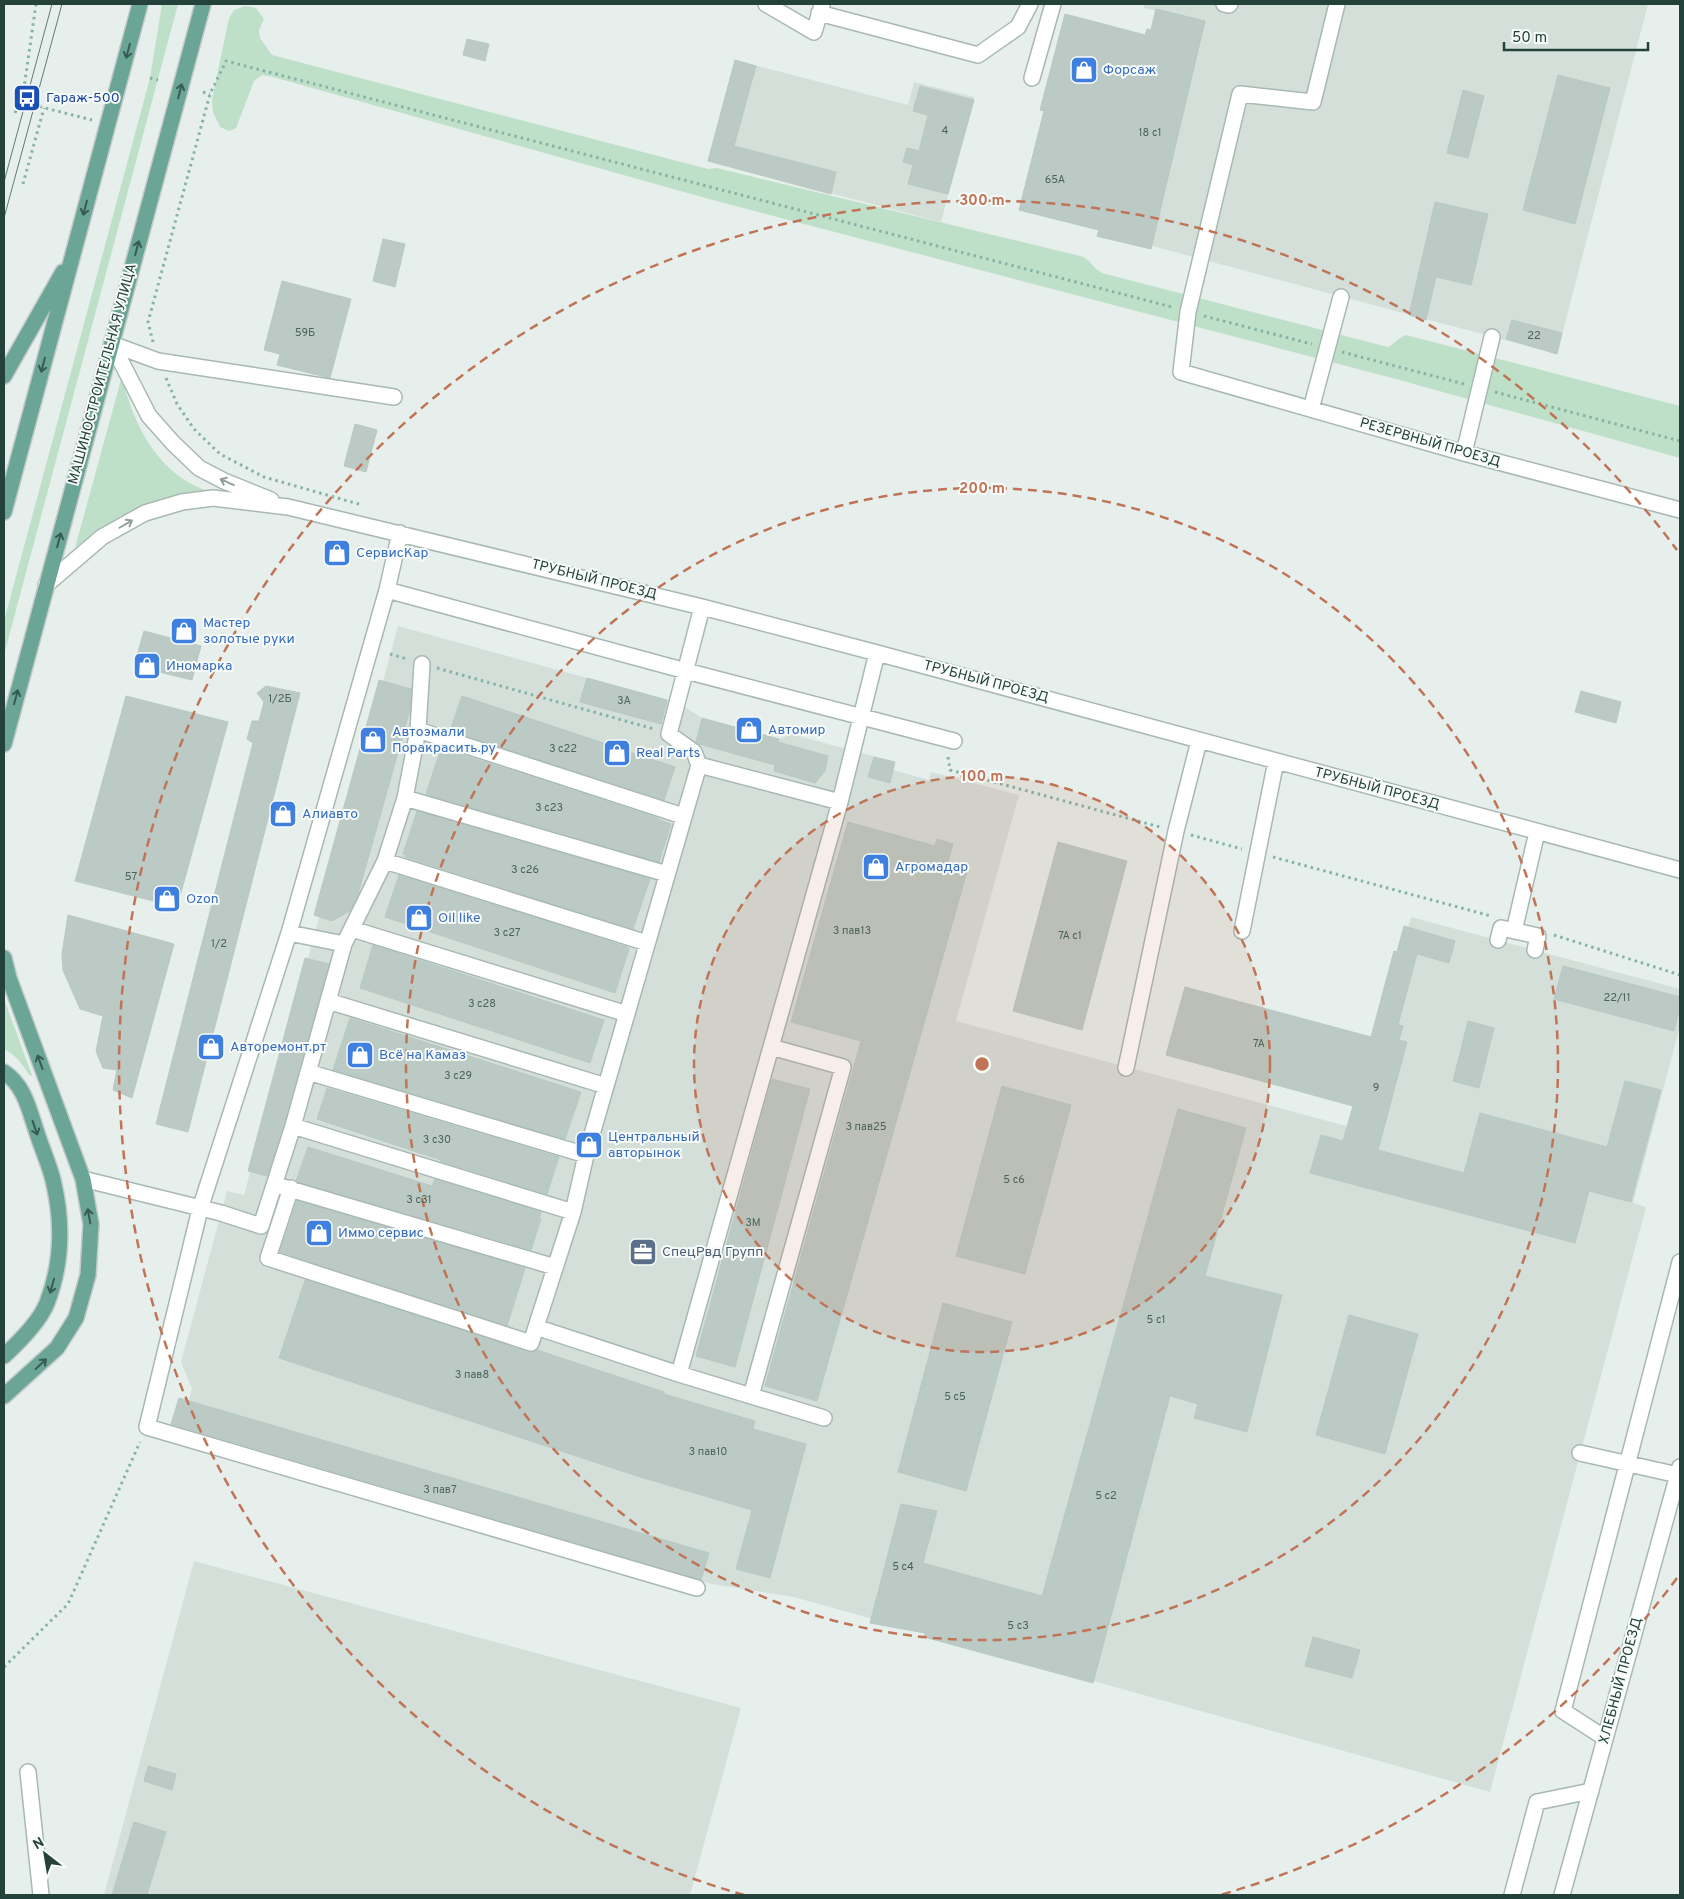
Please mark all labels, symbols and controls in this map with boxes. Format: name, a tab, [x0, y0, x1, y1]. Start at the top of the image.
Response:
scale bar	[1504, 20, 1648, 52]
text: 50 m	[1512, 29, 1547, 48]
one-way arrow	[122, 42, 132, 58]
shop icon: Форсаж	[1069, 55, 1099, 85]
place label: Форсаж	[1103, 62, 1157, 79]
bus stop icon: Гараж-500	[12, 83, 42, 113]
one-way arrow	[175, 83, 185, 99]
place label: Гараж-500	[46, 90, 120, 107]
house number: 4	[942, 124, 949, 138]
house number: 18 с1	[1138, 126, 1162, 140]
house number: 65А	[1045, 173, 1065, 187]
text: 300 m	[959, 192, 1005, 211]
one-way arrow	[80, 199, 90, 215]
one-way arrow	[133, 240, 143, 256]
street label: МАШИНОСТРОИТЕЛЬНАЯ УЛИЦА	[65, 262, 141, 486]
house number: 59Б	[295, 326, 315, 340]
house number: 22	[1527, 329, 1541, 343]
one-way arrow	[38, 356, 48, 372]
street label: РЕЗЕРВНЫЙ ПРОЕЗД	[1358, 414, 1503, 471]
one-way arrow	[220, 476, 235, 486]
text: 200 m	[959, 480, 1005, 499]
one-way arrow	[119, 518, 133, 528]
one-way arrow	[54, 532, 64, 548]
shop icon: СервисКар	[322, 538, 352, 568]
place label: СервисКар	[356, 545, 428, 562]
street label: ТРУБНЫЙ ПРОЕЗД	[529, 555, 659, 604]
place label: Мастер золотые руки	[203, 615, 295, 648]
shop icon: Мастер золотые руки	[169, 616, 199, 646]
shop icon: Иномарка	[132, 651, 162, 681]
street label: ТРУБНЫЙ ПРОЕЗД	[922, 656, 1051, 707]
place label: Иномарка	[166, 658, 232, 675]
one-way arrow	[12, 689, 22, 705]
house number: 1/2Б	[268, 692, 292, 706]
house number: 3А	[617, 694, 631, 708]
shop icon: Автомир	[734, 715, 764, 745]
place label: Автомир	[768, 722, 825, 739]
place label: Автоэмали Поракрасить.ру	[392, 724, 496, 757]
shop icon: Автоэмали Поракрасить.ру	[358, 725, 388, 755]
shop icon: Real Parts	[602, 738, 632, 768]
house number: 3 с22	[549, 742, 577, 756]
place label: Real Parts	[636, 745, 700, 762]
street label: ТРУБНЫЙ ПРОЕЗД	[1313, 763, 1442, 814]
text: 100 m	[961, 768, 1003, 787]
shop icon: Алиавто	[268, 799, 298, 829]
house number: 3 с23	[535, 801, 563, 815]
place label: Алиавто	[302, 806, 358, 823]
shop icon: Агромадар	[861, 852, 891, 882]
place label: Агромадар	[895, 859, 968, 876]
house number: 3 с26	[511, 863, 539, 877]
house number: 57	[125, 870, 137, 884]
shop icon: Ozon	[152, 884, 182, 914]
place label: Ozon	[186, 891, 219, 908]
shop icon: Oil like	[404, 903, 434, 933]
place label: Oil like	[438, 910, 481, 927]
house number: 3 пав13	[833, 924, 871, 938]
house number: 3 с27	[493, 926, 521, 940]
house number: 7А с1	[1058, 929, 1082, 943]
house number: 1/2	[211, 937, 227, 951]
house number: 22/11	[1603, 991, 1631, 1005]
house number: 3 с28	[468, 997, 496, 1011]
shop icon: Авторемонт.рт	[196, 1032, 226, 1062]
house number: 7А	[1253, 1037, 1265, 1051]
place label: Авторемонт.рт	[230, 1039, 326, 1056]
shop icon: Всё на Камаз	[345, 1040, 375, 1070]
place label: Всё на Камаз	[379, 1047, 466, 1064]
one-way arrow	[35, 1054, 44, 1070]
centre of rings	[973, 1055, 991, 1073]
house number: 3 с29	[444, 1069, 472, 1083]
house number: 9	[1373, 1081, 1379, 1095]
one-way arrow	[31, 1119, 40, 1135]
house number: 3 пав25	[845, 1120, 887, 1134]
place label: Центральный авторынок	[608, 1129, 700, 1162]
shop icon: Центральный авторынок	[574, 1130, 604, 1160]
house number: 3 с30	[423, 1133, 451, 1147]
house number: 5 с6	[1003, 1173, 1025, 1187]
house number: 3 с31	[406, 1193, 432, 1207]
one-way arrow	[84, 1208, 94, 1224]
house number: 3М	[745, 1216, 761, 1230]
shop icon: Иммо сервис	[304, 1218, 334, 1248]
place label: Иммо сервис	[338, 1225, 424, 1242]
office icon: СпецРвд Групп	[628, 1237, 658, 1267]
place label: СпецРвд Групп	[662, 1244, 763, 1261]
one-way arrow	[46, 1277, 56, 1293]
house number: 5 с1	[1146, 1313, 1166, 1327]
one-way arrow	[34, 1358, 47, 1370]
house number: 3 пав8	[455, 1368, 489, 1382]
house number: 5 с5	[944, 1390, 966, 1404]
house number: 3 пав10	[689, 1445, 727, 1459]
house number: 3 пав7	[423, 1483, 457, 1497]
house number: 5 с2	[1095, 1489, 1117, 1503]
house number: 5 с4	[892, 1560, 914, 1574]
street label: ХЛЕБНЫЙ ПРОЕЗД	[1595, 1616, 1646, 1746]
house number: 5 с3	[1007, 1619, 1029, 1633]
north arrow	[20, 1829, 70, 1879]
text: N	[30, 1834, 48, 1854]

